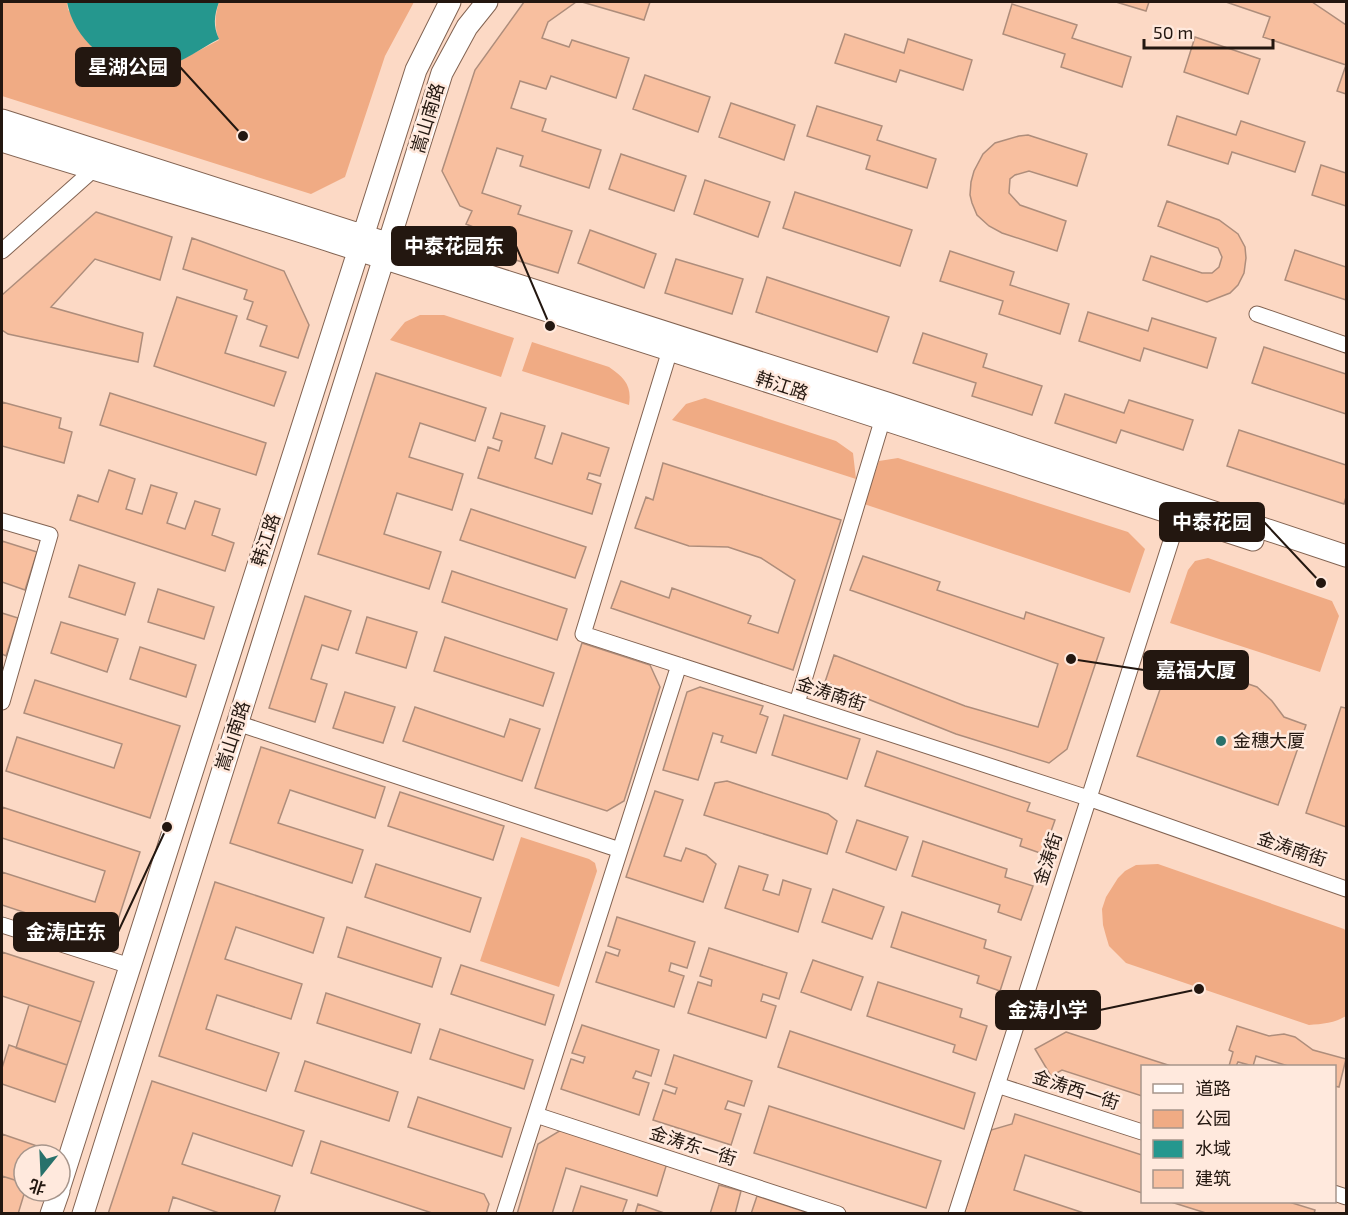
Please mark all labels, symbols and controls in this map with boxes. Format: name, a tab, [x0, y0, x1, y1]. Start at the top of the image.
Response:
scale bar	[1144, 12, 1273, 50]
text: 50 m	[1153, 21, 1193, 43]
callout: 星湖公园	[76, 48, 180, 86]
text: 星湖公园	[88, 54, 168, 78]
street label: 嵩山南路	[406, 80, 448, 155]
callout: 中泰花园东	[392, 227, 516, 265]
text: 中泰花园东	[404, 233, 504, 257]
street label: 韩江路	[753, 366, 811, 404]
callout: 中泰花园	[1160, 503, 1264, 541]
text: 中泰花园	[1172, 509, 1252, 533]
street label: 韩江路	[246, 511, 284, 569]
callout: 嘉福大厦	[1144, 651, 1248, 689]
text: 嘉福大厦	[1156, 657, 1236, 681]
street label: 金涛南街	[794, 671, 869, 715]
street label: 嵩山南路	[210, 698, 254, 773]
place label: 金穗大厦	[1233, 729, 1305, 751]
marker: 金穗大厦	[1214, 734, 1228, 748]
street label: 金涛南街	[1255, 826, 1330, 870]
street label: 金涛街	[1028, 830, 1066, 888]
callout: 金涛庄东	[14, 913, 118, 951]
text: 金涛庄东	[26, 919, 106, 943]
callout: 金涛小学	[996, 991, 1100, 1029]
text: 金涛小学	[1008, 997, 1088, 1021]
street label: 金涛西一街	[1030, 1065, 1123, 1113]
legend	[1141, 1065, 1336, 1203]
text: 道路	[1195, 1077, 1231, 1099]
text: 公园	[1195, 1107, 1231, 1129]
street label: 金涛东一街	[647, 1121, 740, 1169]
text: 水域	[1195, 1137, 1231, 1159]
north arrow	[12, 1143, 72, 1203]
text: 建筑	[1195, 1167, 1231, 1189]
text: 北	[27, 1176, 48, 1199]

